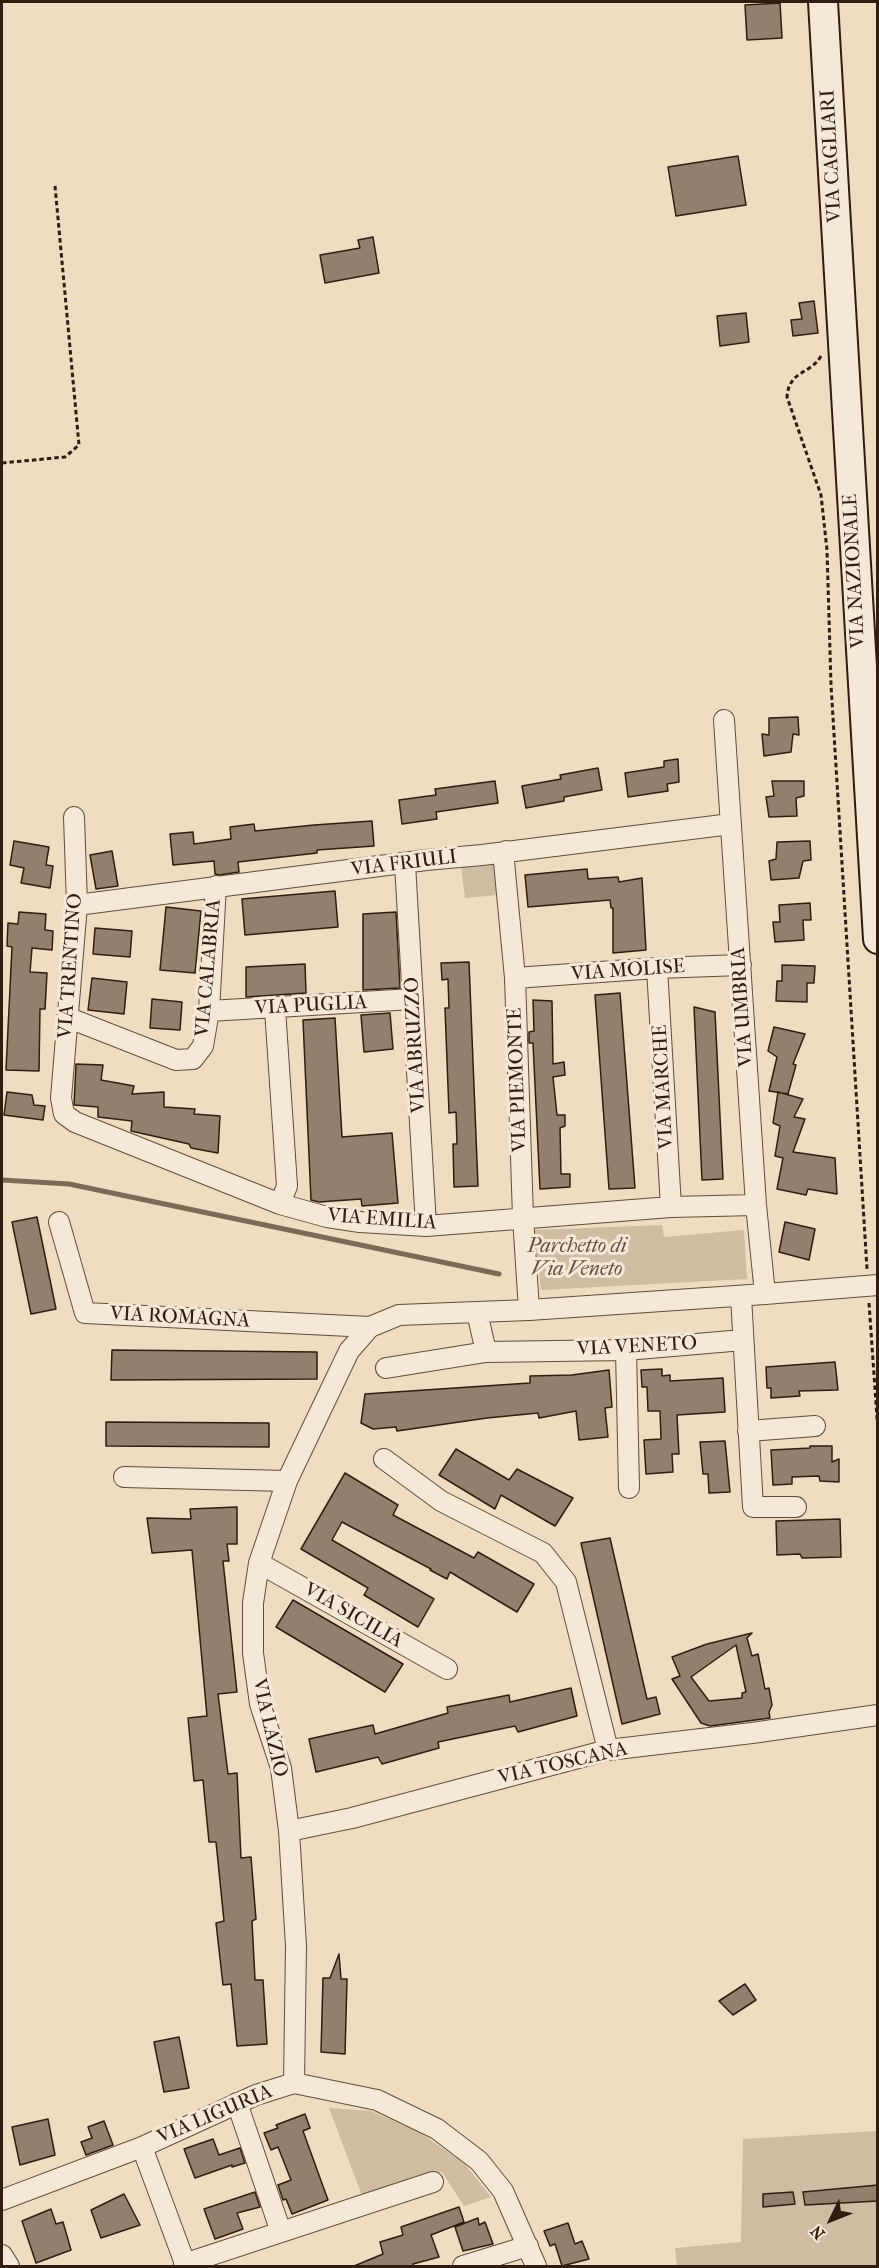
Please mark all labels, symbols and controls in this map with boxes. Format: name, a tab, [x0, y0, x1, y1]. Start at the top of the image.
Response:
street label: VIA CAGLIARI	[817, 89, 847, 223]
street label: VIA NAZIONALE	[839, 493, 871, 649]
street label: VIA FRIULI	[350, 846, 458, 882]
street label: VIA TRENTINO	[54, 893, 88, 1039]
street label: VIA CALABRIA	[191, 898, 227, 1038]
street label: VIA UMBRIA	[727, 946, 759, 1068]
street label: VIA MOLISE	[570, 955, 686, 987]
street label: VIA ABRUZZO	[400, 976, 432, 1114]
street label: VIA PUGLIA	[254, 991, 368, 1021]
street label: VIA PIEMONTE	[503, 1007, 533, 1153]
street label: VIA MARCHE	[649, 1024, 679, 1150]
street label: VIA EMILIA	[327, 1204, 437, 1236]
park label: Parchetto di Via Veneto	[528, 1235, 626, 1282]
street label: VIA ROMAGNA	[109, 1302, 251, 1334]
street label: VIA VENETO	[576, 1332, 698, 1362]
street label: VIA SICILIA	[299, 1578, 407, 1654]
street label: VIA LAZIO	[246, 1676, 292, 1780]
street label: VIA TOSCANA	[496, 1737, 630, 1791]
street label: VIA LIGURIA	[154, 2080, 276, 2150]
north arrow	[801, 2190, 861, 2250]
text: N	[806, 2222, 829, 2244]

